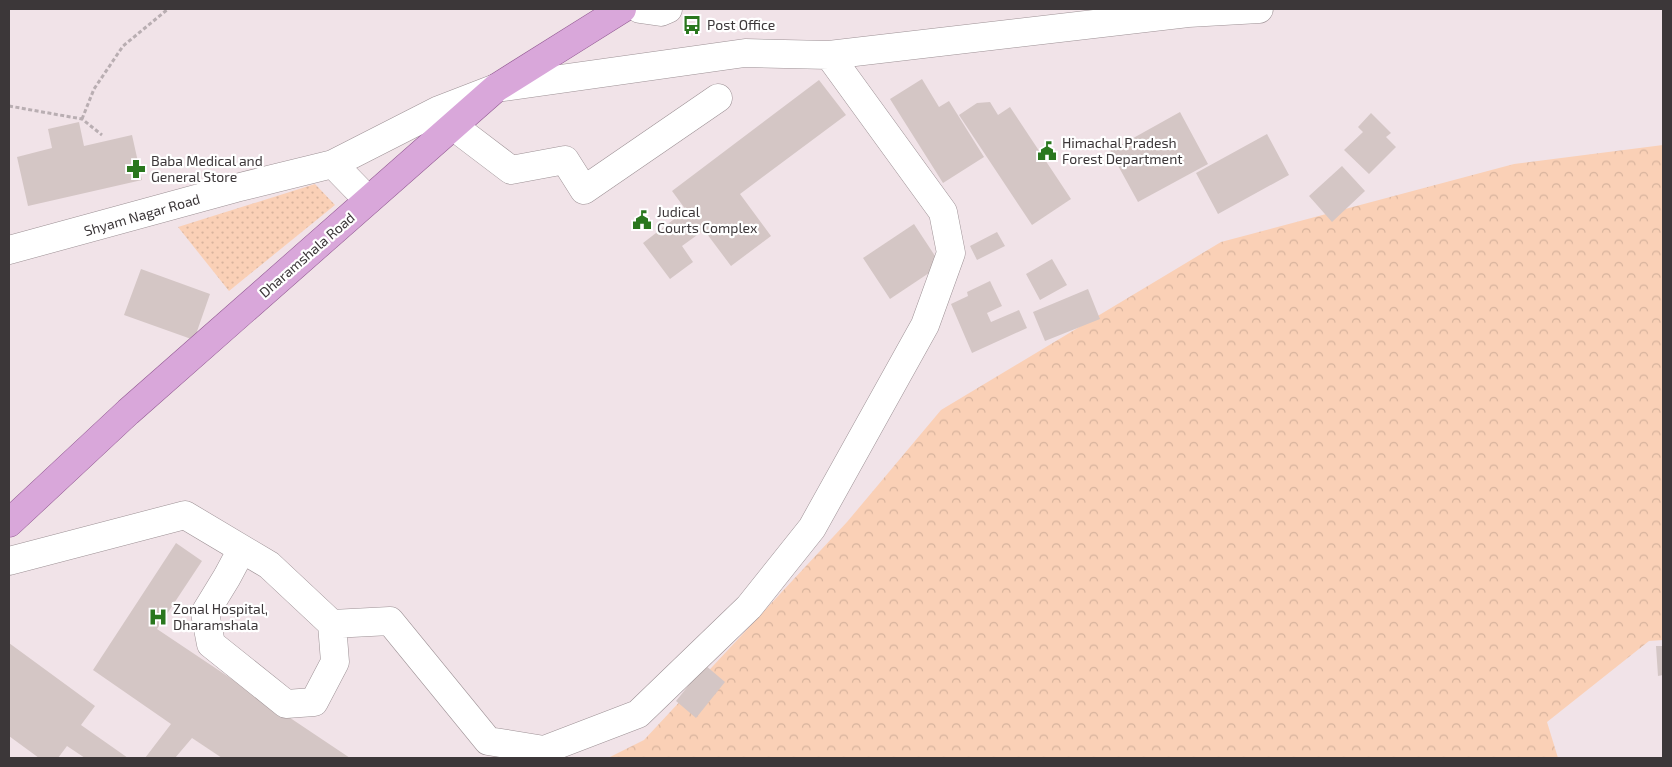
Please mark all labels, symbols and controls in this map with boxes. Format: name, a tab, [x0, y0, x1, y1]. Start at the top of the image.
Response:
bus stop icon: Post Office	[681, 14, 703, 36]
place label: Post Office	[707, 16, 775, 33]
place label: Himachal Pradesh Forest Department	[1062, 134, 1183, 167]
public building icon: Himachal Pradesh Forest Department	[1036, 140, 1058, 162]
place label: Baba Medical and General Store	[151, 152, 263, 185]
pharmacy icon: Baba Medical and General Store	[125, 158, 147, 180]
street label: Shyam Nagar Road	[82, 190, 202, 239]
place label: Judical Courts Complex	[657, 203, 758, 236]
street label: Dharamshala Road	[256, 209, 358, 301]
public building icon: Judical Courts Complex	[631, 209, 653, 231]
place label: Zonal Hospital, Dharamshala	[173, 600, 268, 633]
hospital icon: Zonal Hospital, Dharamshala	[147, 606, 169, 628]

